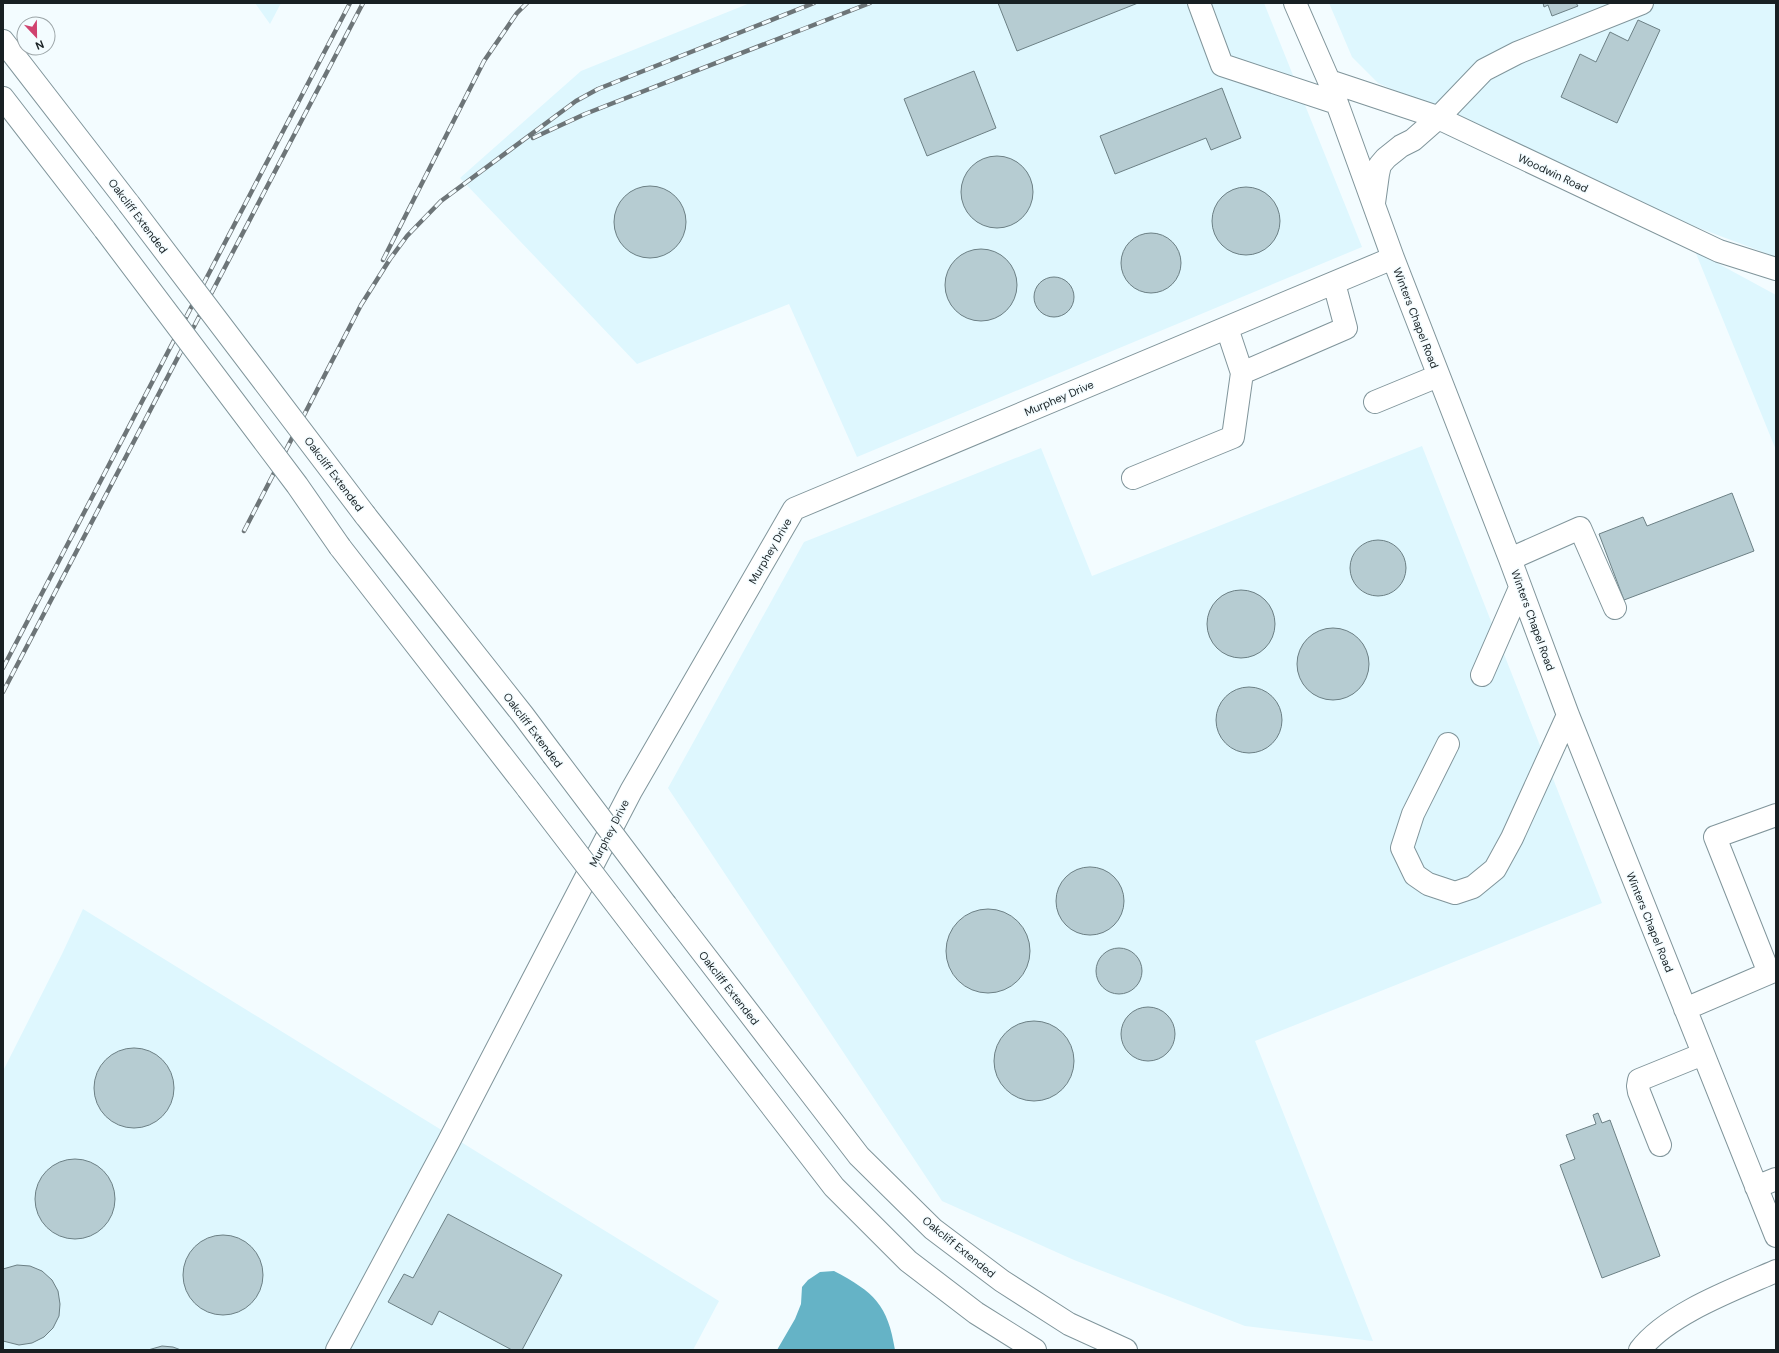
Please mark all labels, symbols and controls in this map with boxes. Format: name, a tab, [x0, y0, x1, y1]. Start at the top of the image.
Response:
north arrow	[16, 16, 56, 56]
text: N	[33, 37, 46, 53]
street label: Woodwin Road	[1516, 151, 1590, 195]
street label: Oakcliff Extended	[105, 176, 171, 256]
street label: Winters Chapel Road	[1390, 266, 1442, 370]
street label: Murphey Drive	[1022, 377, 1096, 419]
street label: Oakcliff Extended	[301, 434, 367, 514]
street label: Murphey Drive	[745, 515, 795, 587]
street label: Winters Chapel Road	[1508, 567, 1558, 673]
street label: Oakcliff Extended	[500, 690, 566, 770]
street label: Murphey Drive	[586, 797, 632, 869]
street label: Winters Chapel Road	[1623, 870, 1677, 974]
street label: Oakcliff Extended	[696, 948, 762, 1028]
street label: Oakcliff Extended	[920, 1213, 998, 1281]

